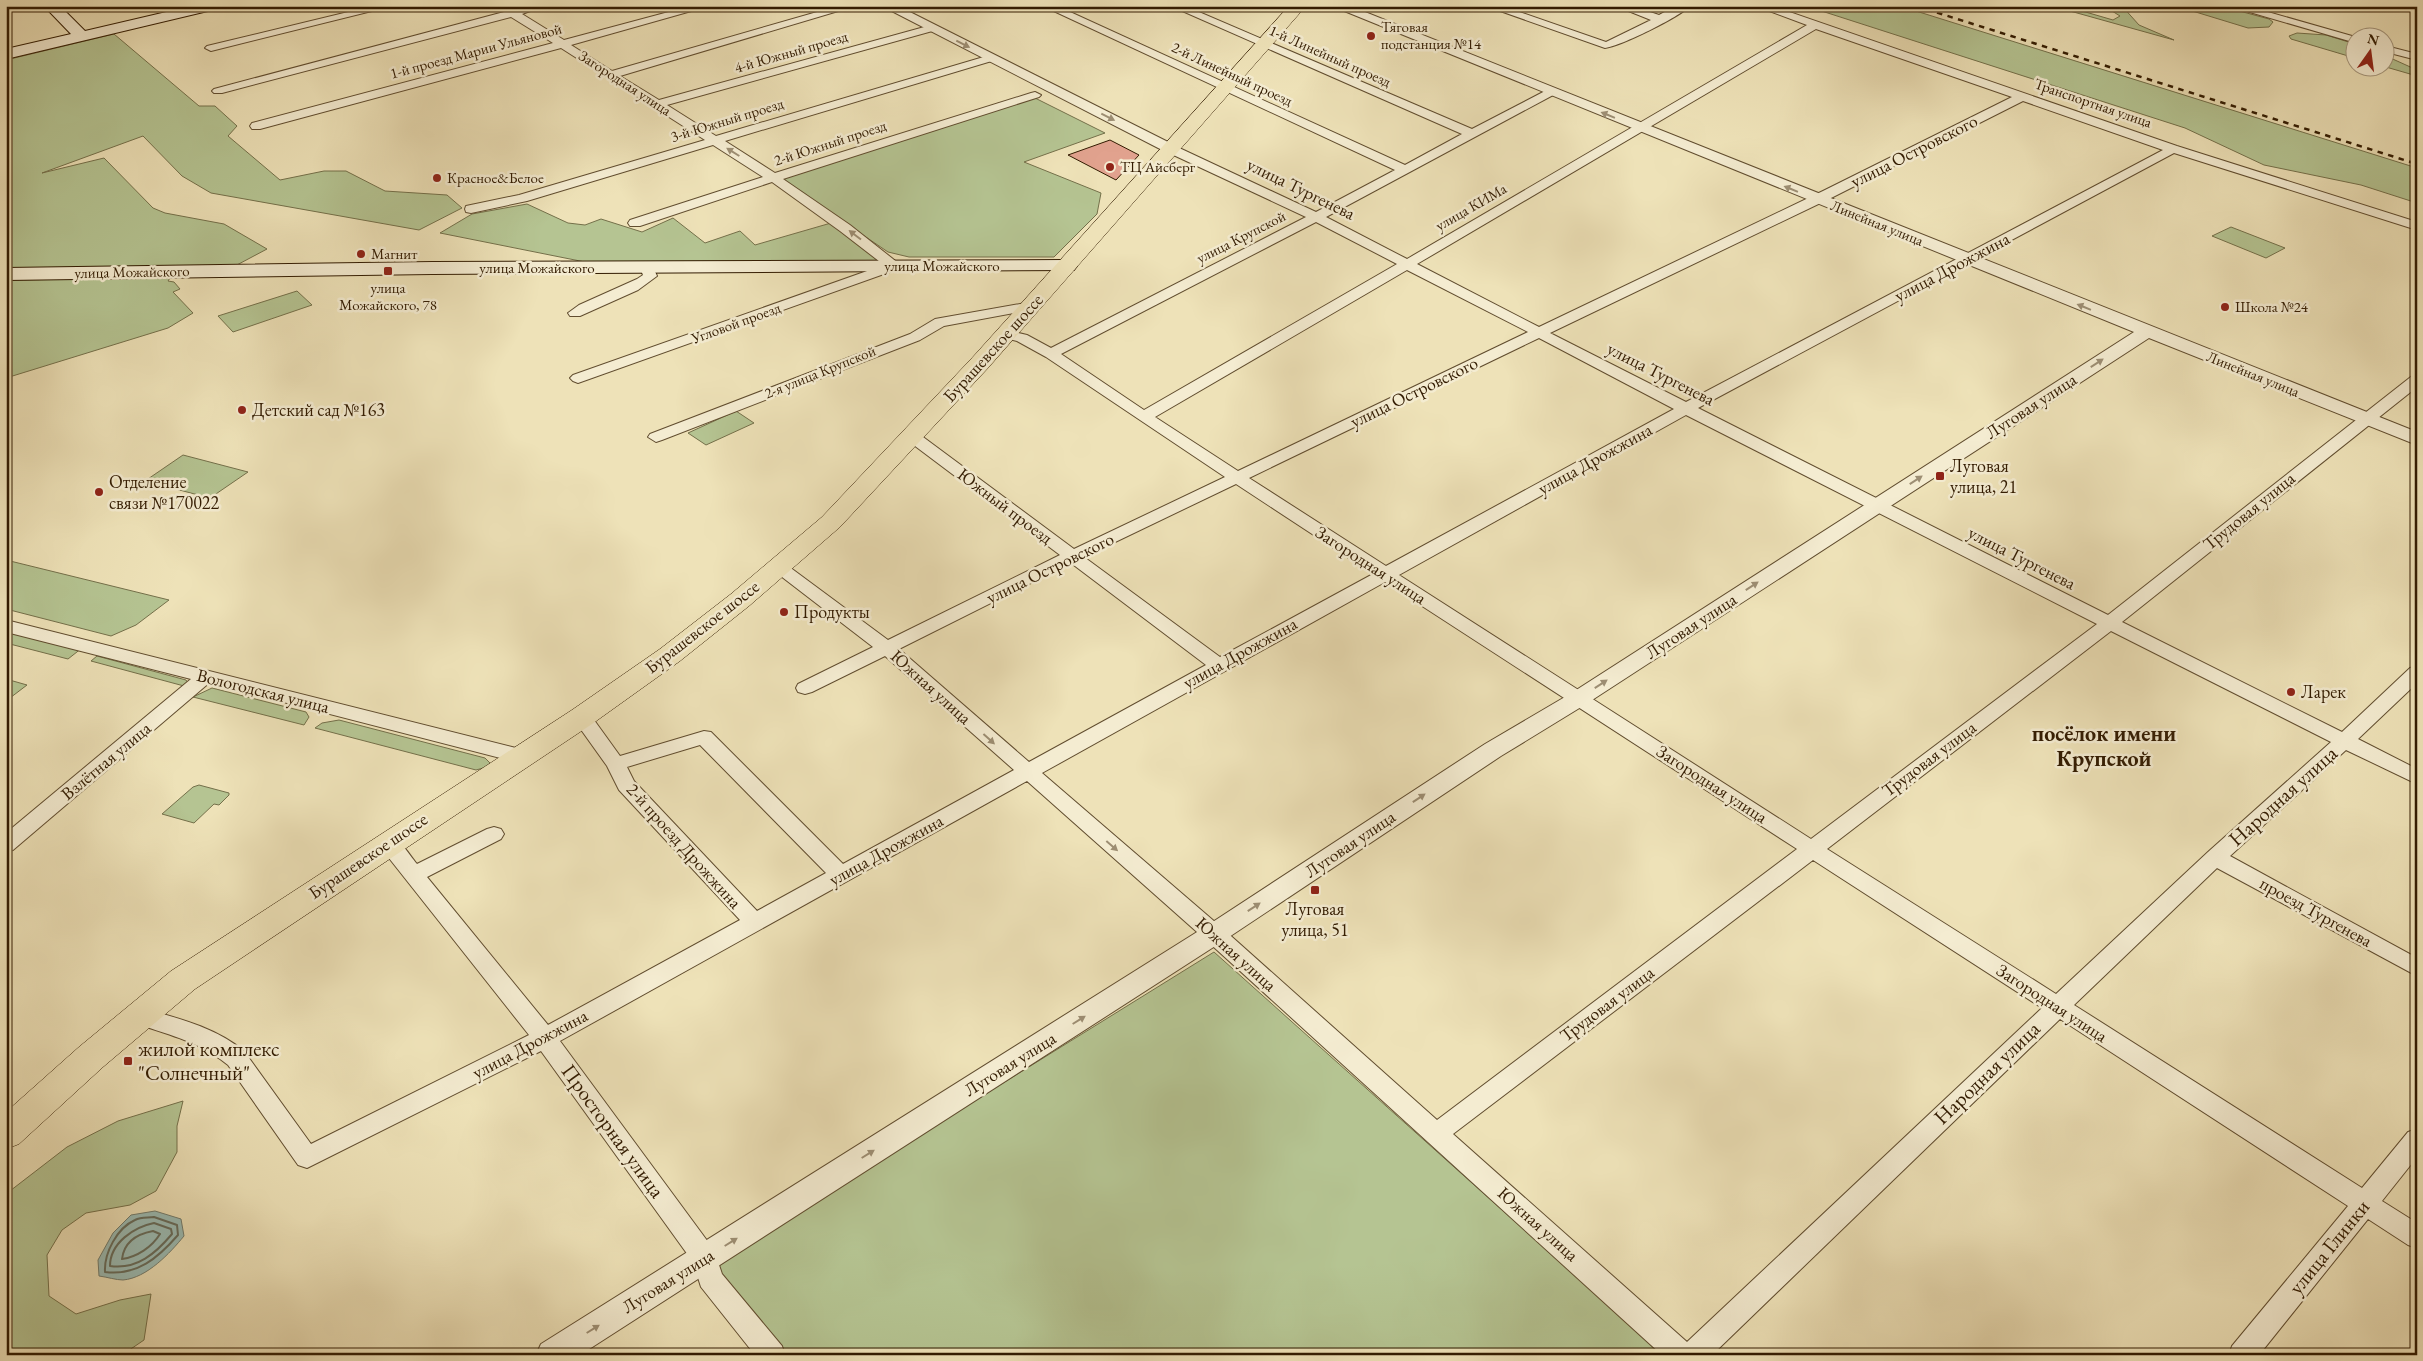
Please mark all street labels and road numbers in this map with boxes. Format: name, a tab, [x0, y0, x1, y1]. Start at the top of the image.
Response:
street label: 1-й проезд Марии Ульяновой	[388, 18, 564, 83]
street label: 1-й Линейный проезд	[1266, 20, 1394, 91]
street label: 4-й Южный проезд	[732, 26, 850, 77]
street label: 2-й Линейный проезд	[1169, 37, 1296, 110]
street label: Загородная улица	[575, 46, 675, 120]
street label: Транспортная улица	[2032, 73, 2154, 132]
street label: 3-й Южный проезд	[668, 93, 786, 146]
street label: улица Островского	[1846, 109, 1981, 192]
street label: 2-й Южный проезд	[771, 115, 889, 170]
street label: улица Тургенева	[1243, 152, 1360, 225]
street label: улица КИМа	[1432, 179, 1510, 235]
street label: Линейная улица	[1828, 195, 1927, 250]
street label: улица Крупской	[1193, 206, 1289, 267]
street label: улица Дрожжина	[1890, 226, 2014, 307]
street label: улица Можайского	[884, 256, 1000, 275]
street label: улица Можайского	[479, 258, 595, 277]
street label: улица Можайского	[74, 261, 190, 282]
street label: Бурашевское шоссе	[938, 288, 1048, 407]
street label: Угловой проезд	[688, 298, 783, 348]
street label: улица Тургенева	[1604, 337, 1720, 411]
street label: 2-я улица Крупской	[761, 340, 878, 403]
street label: Линейная улица	[2204, 346, 2303, 401]
street label: улица Островского	[1346, 351, 1482, 432]
street label: Луговая улица	[1981, 367, 2081, 444]
street label: улица Дрожжина	[1533, 417, 1657, 500]
street label: Южный проезд	[953, 462, 1058, 549]
street label: Трудовая улица	[2198, 466, 2300, 555]
street label: Загородная улица	[1311, 520, 1432, 609]
street label: улица Тургенева	[1965, 521, 2081, 595]
street label: улица Островского	[982, 527, 1118, 608]
street label: Бурашевское шоссе	[640, 575, 763, 678]
street label: Луговая улица	[1641, 587, 1741, 664]
street label: улица Дрожжина	[1178, 611, 1302, 694]
street label: Южная улица	[886, 644, 977, 730]
street label: Вологодская улица	[194, 663, 333, 718]
street label: Трудовая улица	[1877, 715, 1981, 802]
street label: Взлётная улица	[56, 716, 156, 805]
street label: Загородная улица	[1652, 739, 1773, 828]
street label: Народная улица	[2222, 739, 2343, 852]
street label: 2-й проезд Дрожжина	[622, 778, 747, 914]
street label: Луговая улица	[1300, 804, 1400, 882]
street label: Бурашевское шоссе	[304, 807, 432, 904]
street label: улица Дрожжина	[824, 808, 948, 891]
street label: проезд Тургенева	[2256, 871, 2377, 952]
street label: Южная улица	[1191, 911, 1282, 997]
street label: Загородная улица	[1992, 958, 2113, 1047]
street label: Трудовая улица	[1555, 960, 1659, 1047]
street label: улица Дрожжина	[468, 1003, 592, 1084]
street label: Народная улица	[1928, 1015, 2046, 1130]
street label: Луговая улица	[959, 1026, 1061, 1101]
street label: Просторная улица	[556, 1058, 671, 1203]
street label: Южная улица	[1493, 1181, 1584, 1267]
street label: улица Глинки	[2282, 1194, 2375, 1300]
street label: Луговая улица	[617, 1243, 719, 1318]

